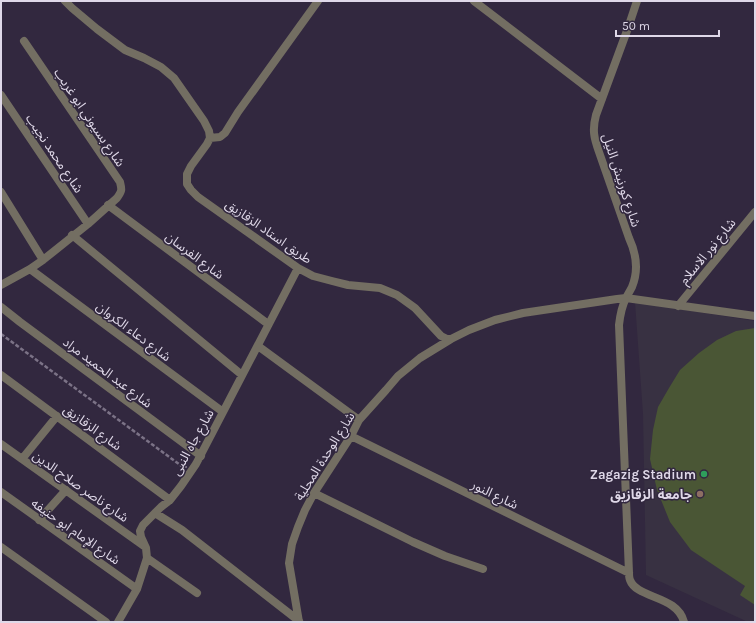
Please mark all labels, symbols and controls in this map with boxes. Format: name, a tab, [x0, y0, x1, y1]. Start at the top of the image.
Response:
scale bar	[616, 12, 719, 38]
text: 50 m	[622, 19, 650, 33]
street label: شارع بسيوني ابو غريب	[49, 65, 128, 171]
street label: شارع محمد نجيب	[20, 111, 86, 197]
street label: شارع كورنيش النيل	[596, 131, 644, 230]
street label: طريق استاد الزقازيق	[222, 196, 315, 268]
street label: شارع نور الاسلام	[676, 215, 741, 289]
street label: شارع الفرسان	[161, 229, 227, 285]
street label: شارع دعاء الكروان	[92, 299, 174, 367]
street label: شارع عبد الحميد مراد	[58, 334, 155, 413]
street label: شارع الزقازيق	[59, 401, 125, 456]
street label: شارع جاه النبى	[168, 407, 219, 479]
street label: شارع الوحدة المحلية	[291, 409, 360, 505]
street label: شارع ناصر صلاح الدين	[28, 448, 131, 528]
place label: Zagazig Stadium	[590, 467, 696, 482]
marker: Zagazig Stadium	[699, 469, 709, 479]
street label: شارع النور	[467, 476, 521, 515]
place label: جامعة الزقازيق	[610, 487, 692, 503]
marker: جامعة الزقازيق	[695, 489, 705, 499]
street label: شارع الإمام ابو حنيفه	[27, 495, 123, 570]

